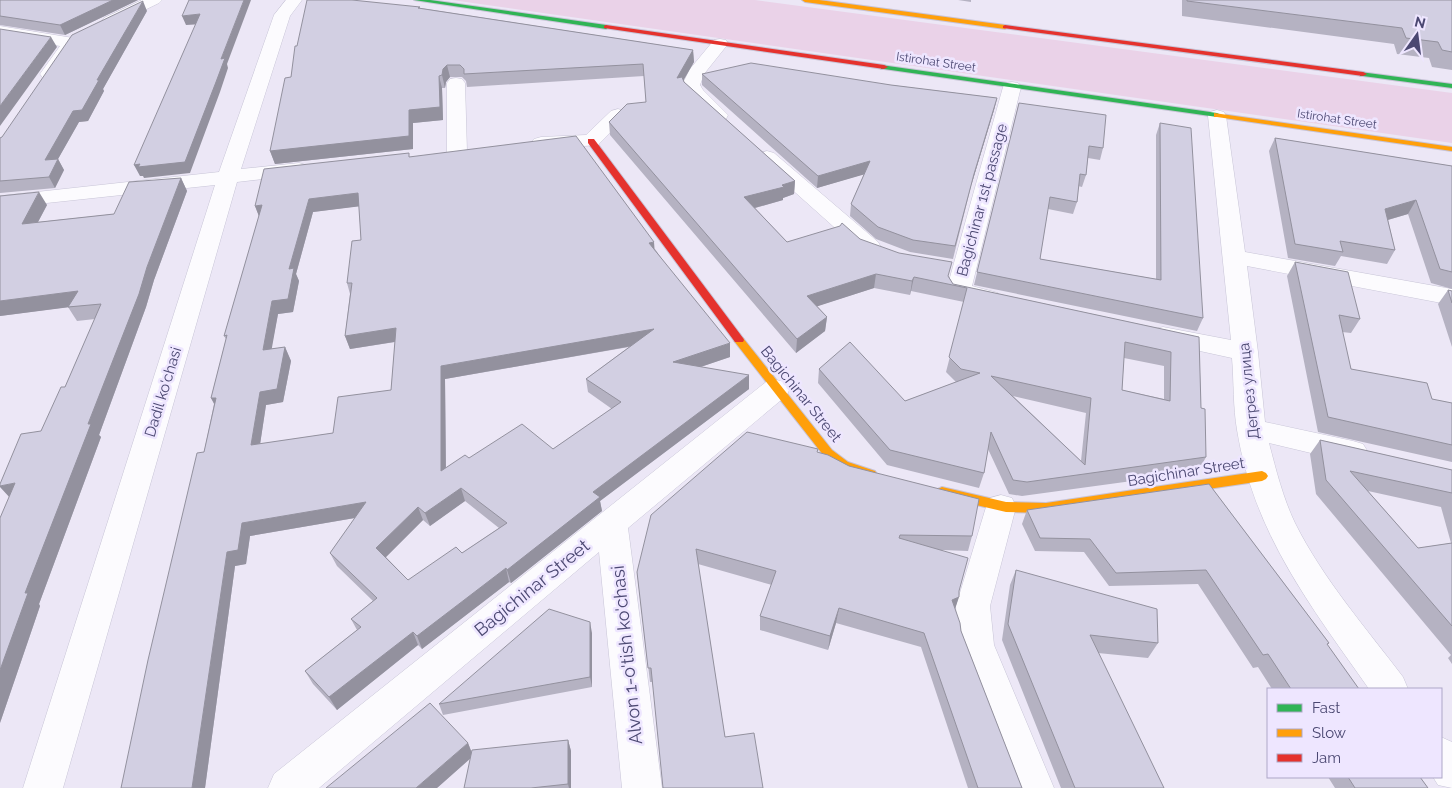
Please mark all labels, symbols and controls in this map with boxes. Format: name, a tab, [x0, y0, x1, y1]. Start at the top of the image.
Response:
north arrow	[1392, 10, 1442, 60]
text: N	[1413, 13, 1427, 31]
street label: Istirohat Street	[895, 49, 977, 75]
street label: Istirohat Street	[1296, 106, 1378, 132]
street label: Bаgichinar 1st passage	[953, 122, 1011, 278]
street label: Bаgichinar Street	[757, 342, 845, 446]
street label: Дегрез улица	[1235, 342, 1263, 440]
street label: Dadil ko'chasi	[141, 345, 185, 439]
street label: Bаgichinar Street	[1126, 454, 1246, 490]
street label: Bagichinar Street	[470, 535, 593, 640]
street label: Alvon 1-o'tish ko'chasi	[607, 565, 646, 746]
legend	[1267, 688, 1442, 778]
text: Fast	[1312, 699, 1340, 717]
text: Slow	[1312, 724, 1346, 742]
text: Jam	[1312, 749, 1341, 767]

